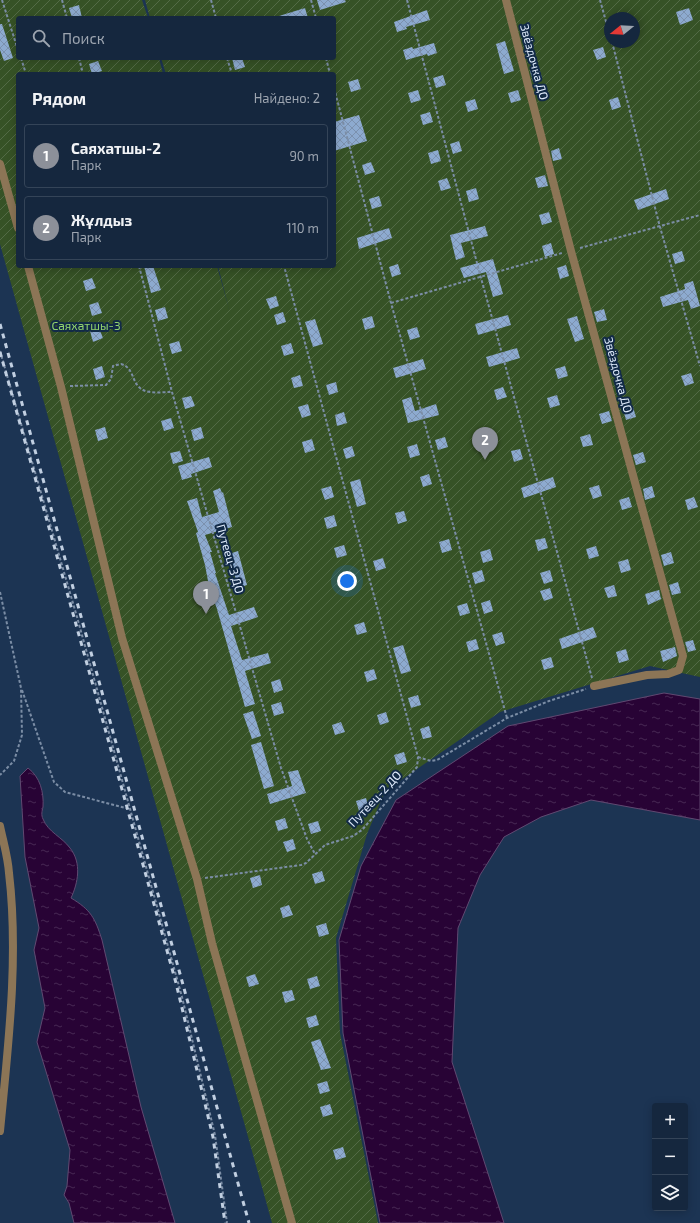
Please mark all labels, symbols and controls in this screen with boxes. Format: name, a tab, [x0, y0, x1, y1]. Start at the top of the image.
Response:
north arrow	[604, 12, 640, 48]
search box	[16, 16, 336, 60]
street label: Звёздочка ДО	[518, 22, 552, 101]
icon: search	[30, 27, 52, 49]
text: Поиск	[62, 29, 105, 47]
text: Рядом	[32, 88, 86, 108]
text: Найдено: 2	[254, 90, 320, 106]
text: Саяхатшы-2	[71, 139, 161, 157]
text: 1	[43, 148, 49, 164]
text: 90 m	[289, 148, 319, 164]
text: Парк	[71, 157, 101, 173]
text: Жұлдыз	[71, 211, 132, 229]
text: 2	[42, 220, 50, 236]
text: 110 m	[287, 220, 319, 236]
text: Парк	[71, 229, 101, 245]
park label: Саяхатшы-3	[51, 318, 121, 332]
street label: Звёздочка ДО	[602, 335, 636, 414]
pin: 2	[472, 427, 498, 460]
street label: Путеец-3 ДО	[213, 523, 248, 595]
your location	[337, 571, 357, 591]
pin: 1	[193, 581, 219, 614]
street label: Путеец-2 ДО	[345, 767, 404, 830]
map controls	[652, 1103, 688, 1211]
button: +	[652, 1103, 688, 1139]
button: −	[652, 1139, 688, 1175]
button: layers	[652, 1175, 688, 1211]

